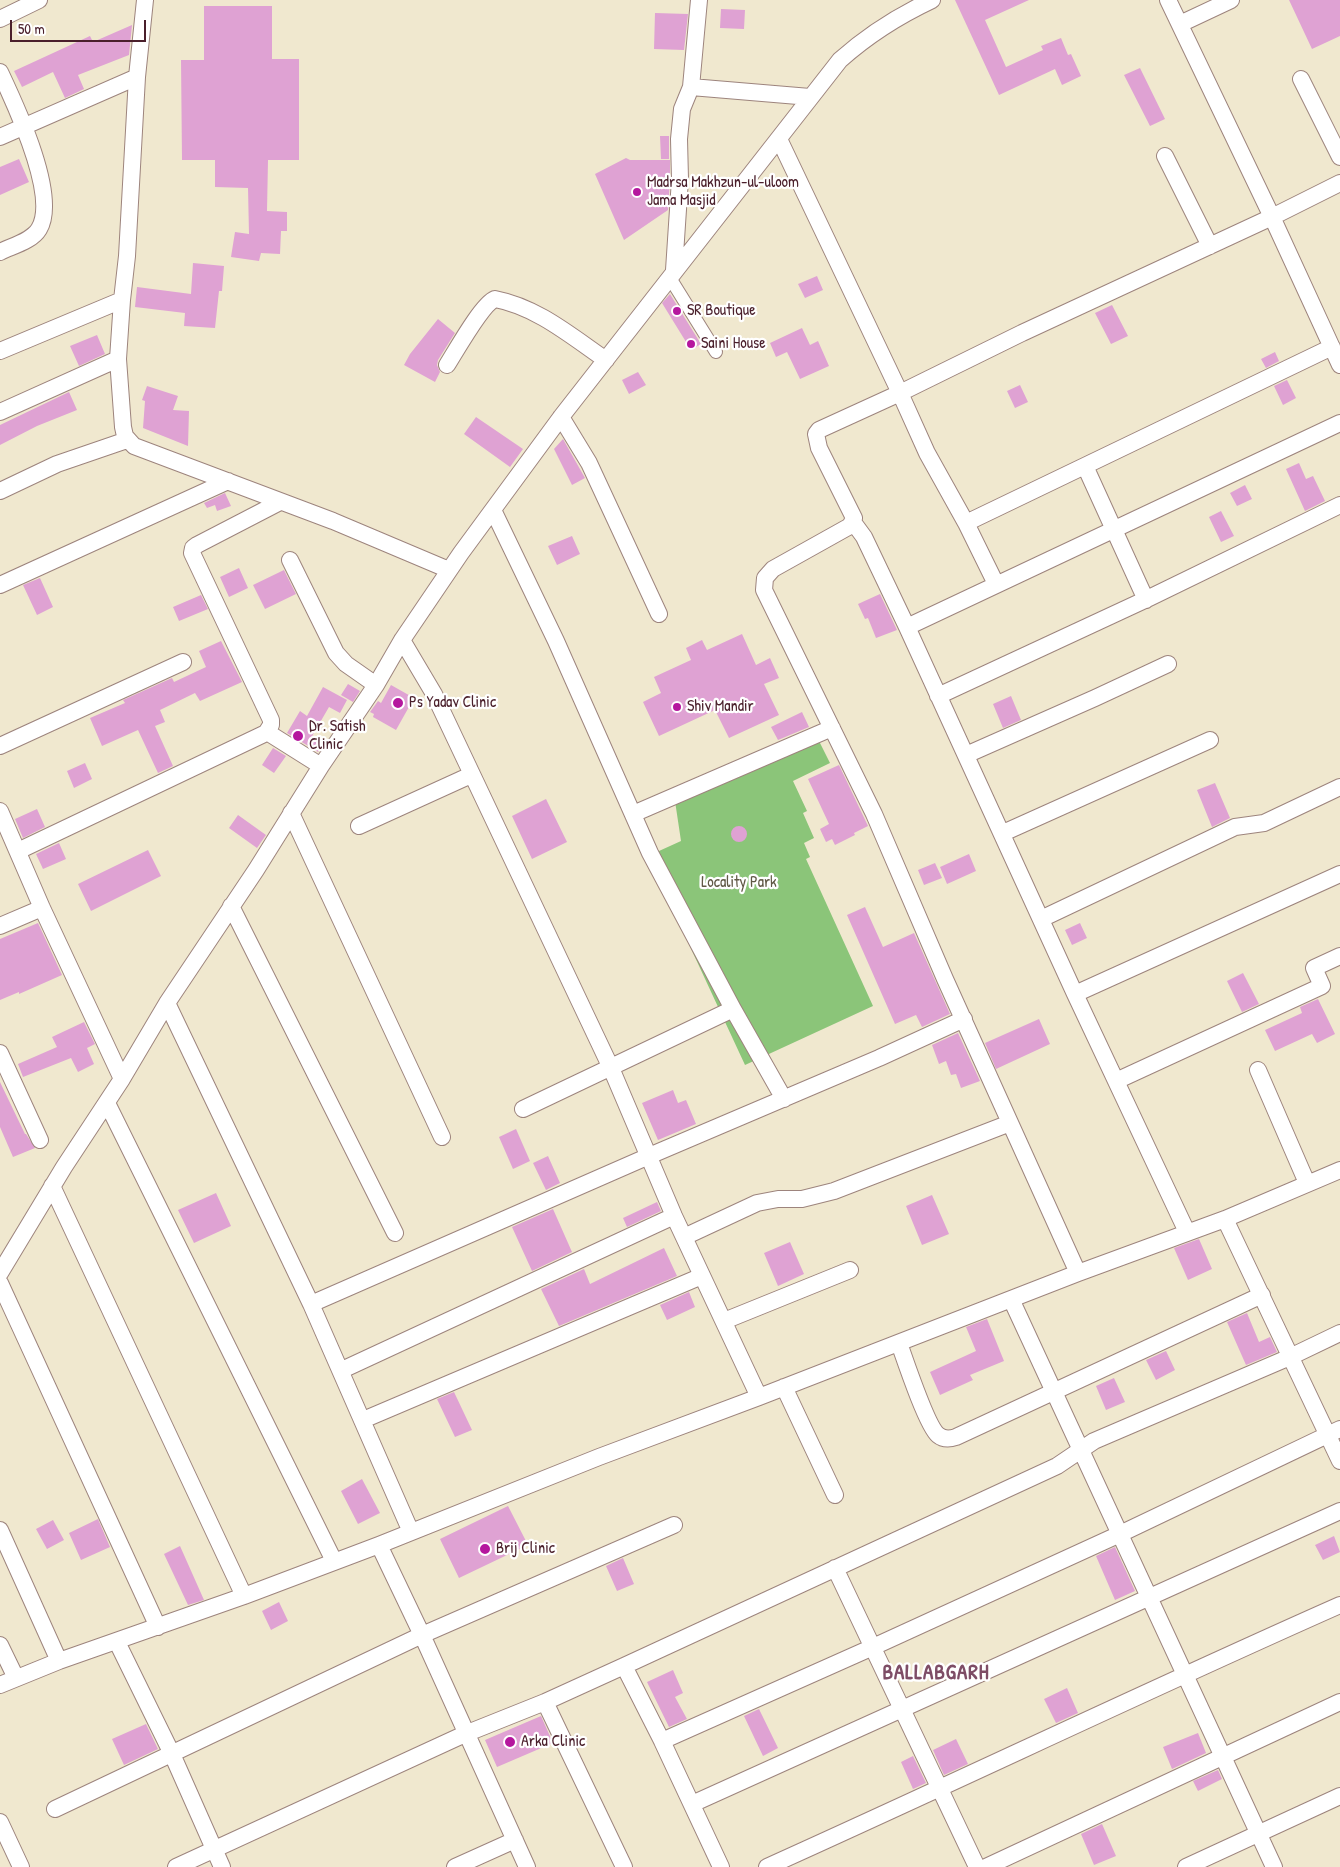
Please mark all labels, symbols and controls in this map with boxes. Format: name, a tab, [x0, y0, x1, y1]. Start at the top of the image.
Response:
scale bar	[12, 10, 149, 42]
text: 50 m	[18, 18, 45, 39]
place label: Madrsa Makhzun-ul-uloom Jama Masjid	[647, 173, 799, 211]
marker: Madrsa Makhzun-ul-uloom Jama Masjid	[631, 186, 643, 198]
place label: SR Boutique	[687, 301, 756, 321]
marker: SR Boutique	[671, 305, 683, 317]
place label: Saini House	[701, 334, 766, 354]
marker: Saini House	[685, 338, 697, 350]
place label: Ps Yadav Clinic	[409, 693, 496, 713]
marker: Ps Yadav Clinic	[391, 696, 405, 710]
place label: Shiv Mandir	[687, 697, 754, 717]
marker: Shiv Mandir	[671, 701, 683, 713]
place label: Dr. Satish Clinic	[309, 717, 365, 755]
marker: Dr. Satish Clinic	[291, 729, 305, 743]
park label: Locality Park	[701, 873, 777, 893]
place label: Brij Clinic	[496, 1539, 555, 1559]
marker: Brij Clinic	[478, 1542, 492, 1556]
district label: BALLABGARH	[881, 1660, 991, 1686]
place label: Arka Clinic	[521, 1732, 585, 1752]
marker: Arka Clinic	[503, 1735, 517, 1749]

